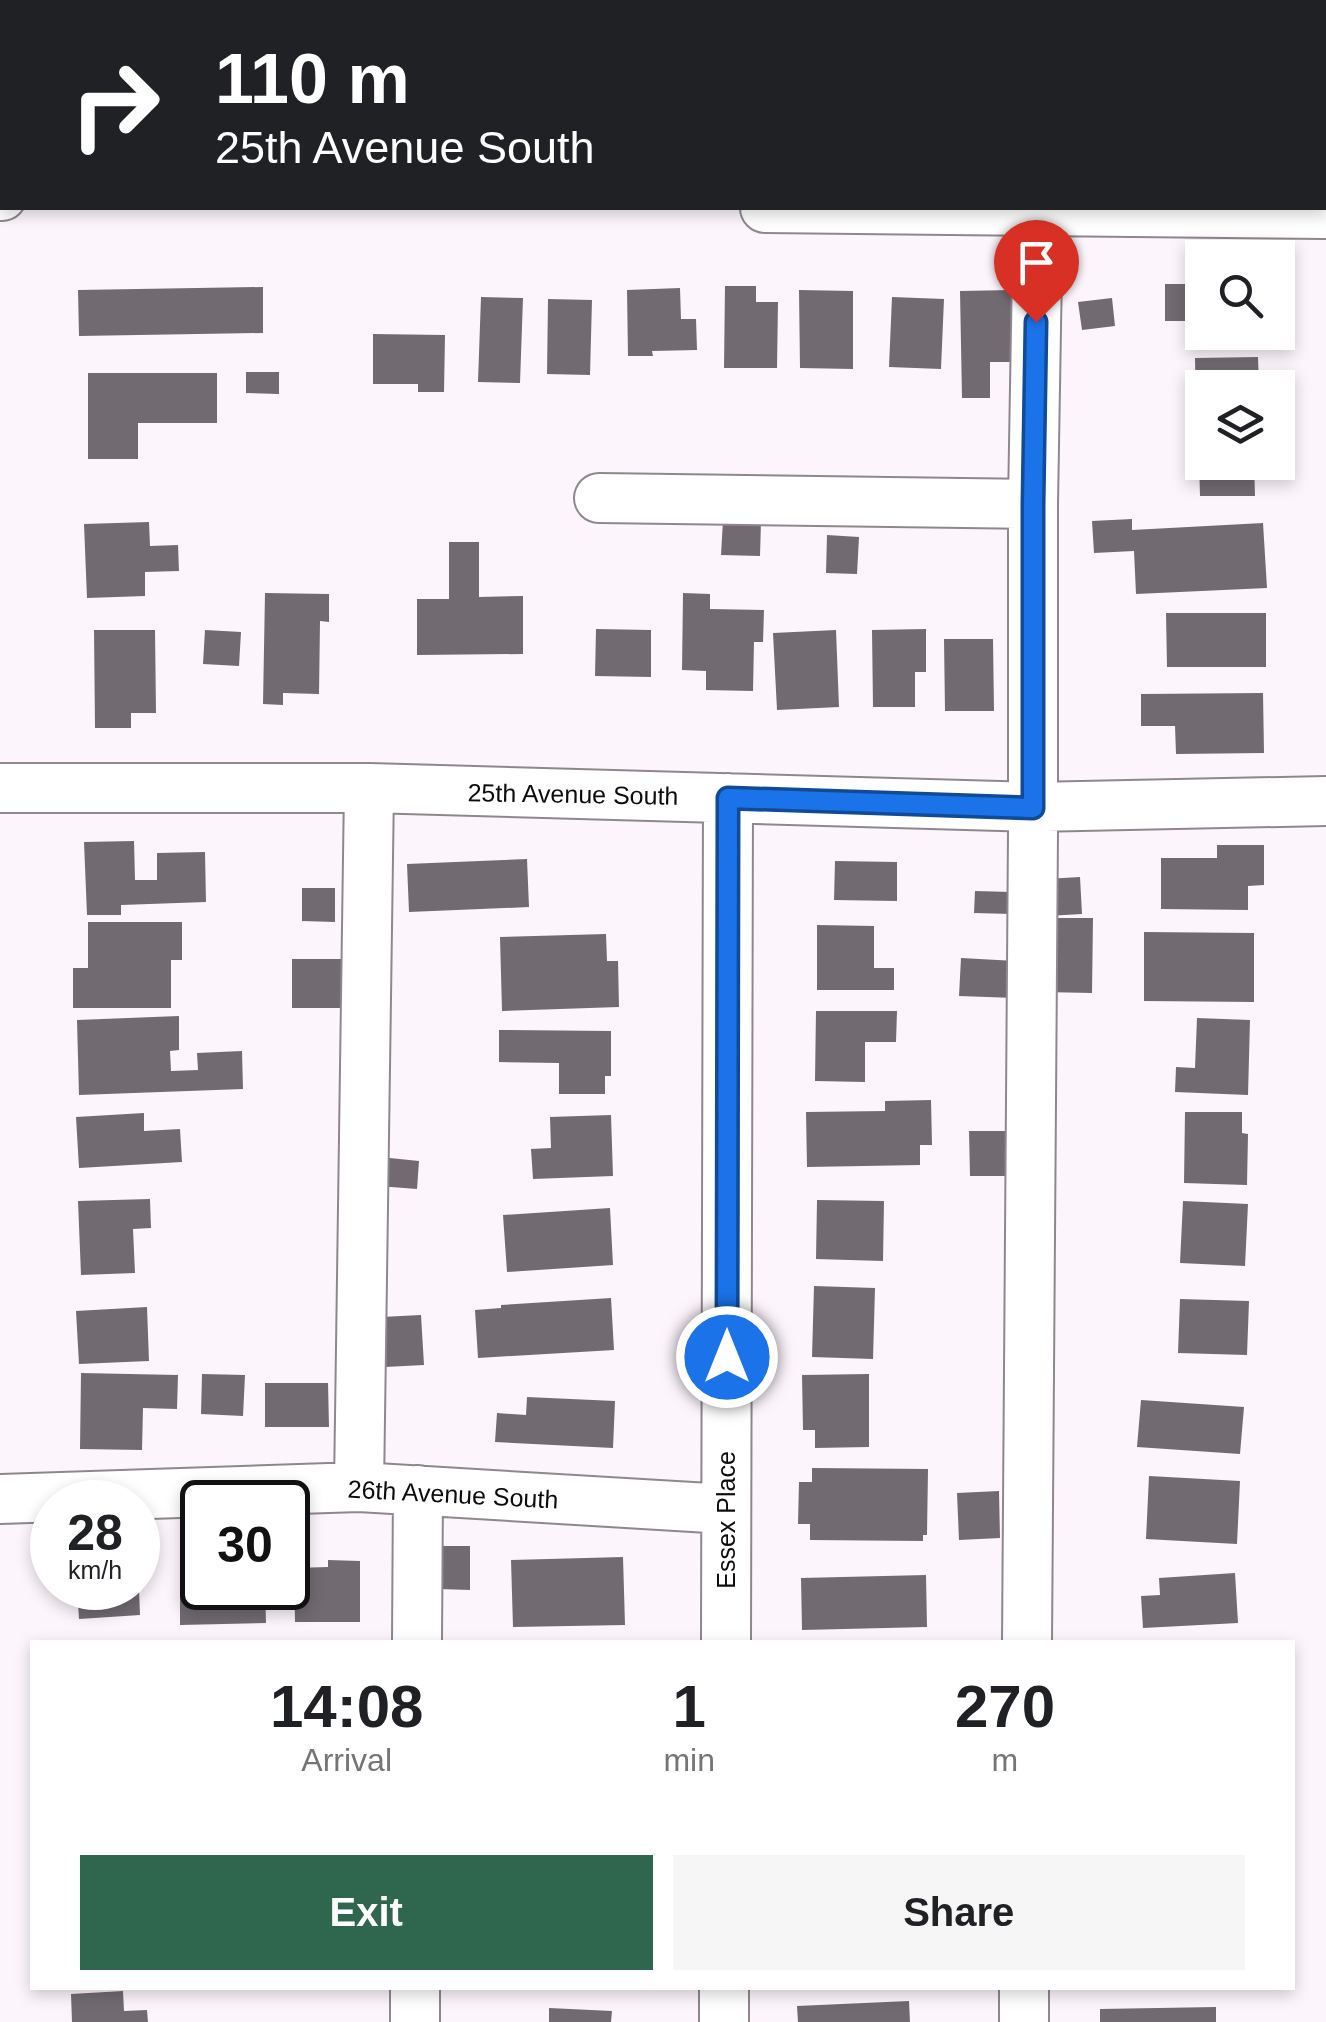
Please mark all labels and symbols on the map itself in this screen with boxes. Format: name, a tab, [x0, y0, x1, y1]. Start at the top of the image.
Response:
pin	[994, 220, 1079, 323]
street label: 25th Avenue South	[467, 778, 679, 810]
position arrow	[675, 1305, 779, 1409]
street label: Essex Place	[712, 1451, 740, 1589]
street label: 26th Avenue South	[347, 1475, 559, 1513]
speed limit sign: 30	[180, 1480, 310, 1610]

